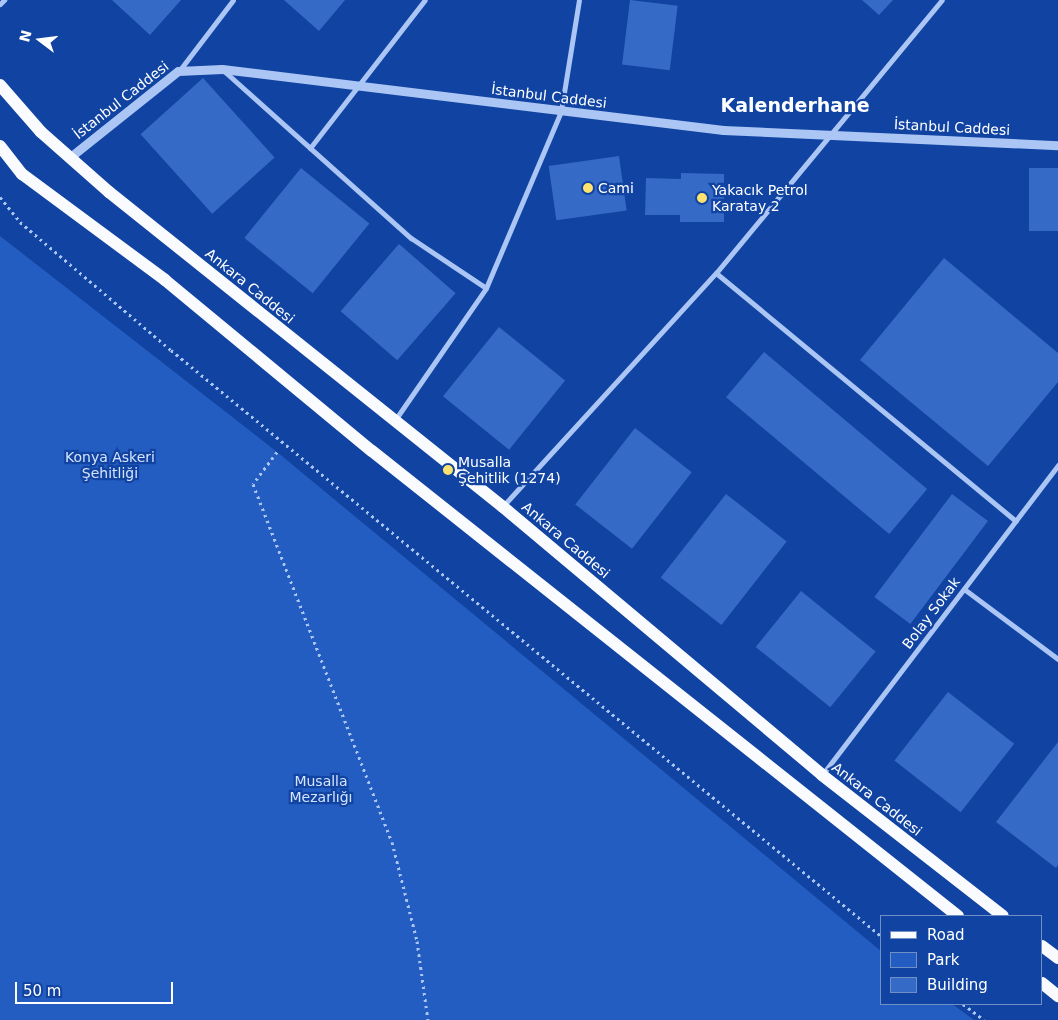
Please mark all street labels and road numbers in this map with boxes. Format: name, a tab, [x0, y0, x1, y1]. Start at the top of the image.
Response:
street label: İstanbul Caddesi	[70, 58, 172, 142]
street label: İstanbul Caddesi	[490, 81, 608, 111]
street label: İstanbul Caddesi	[893, 116, 1011, 138]
street label: Ankara Caddesi	[202, 245, 298, 327]
street label: Ankara Caddesi	[519, 498, 613, 582]
street label: Bolay Sokak	[899, 574, 963, 652]
street label: Ankara Caddesi	[829, 759, 925, 839]

